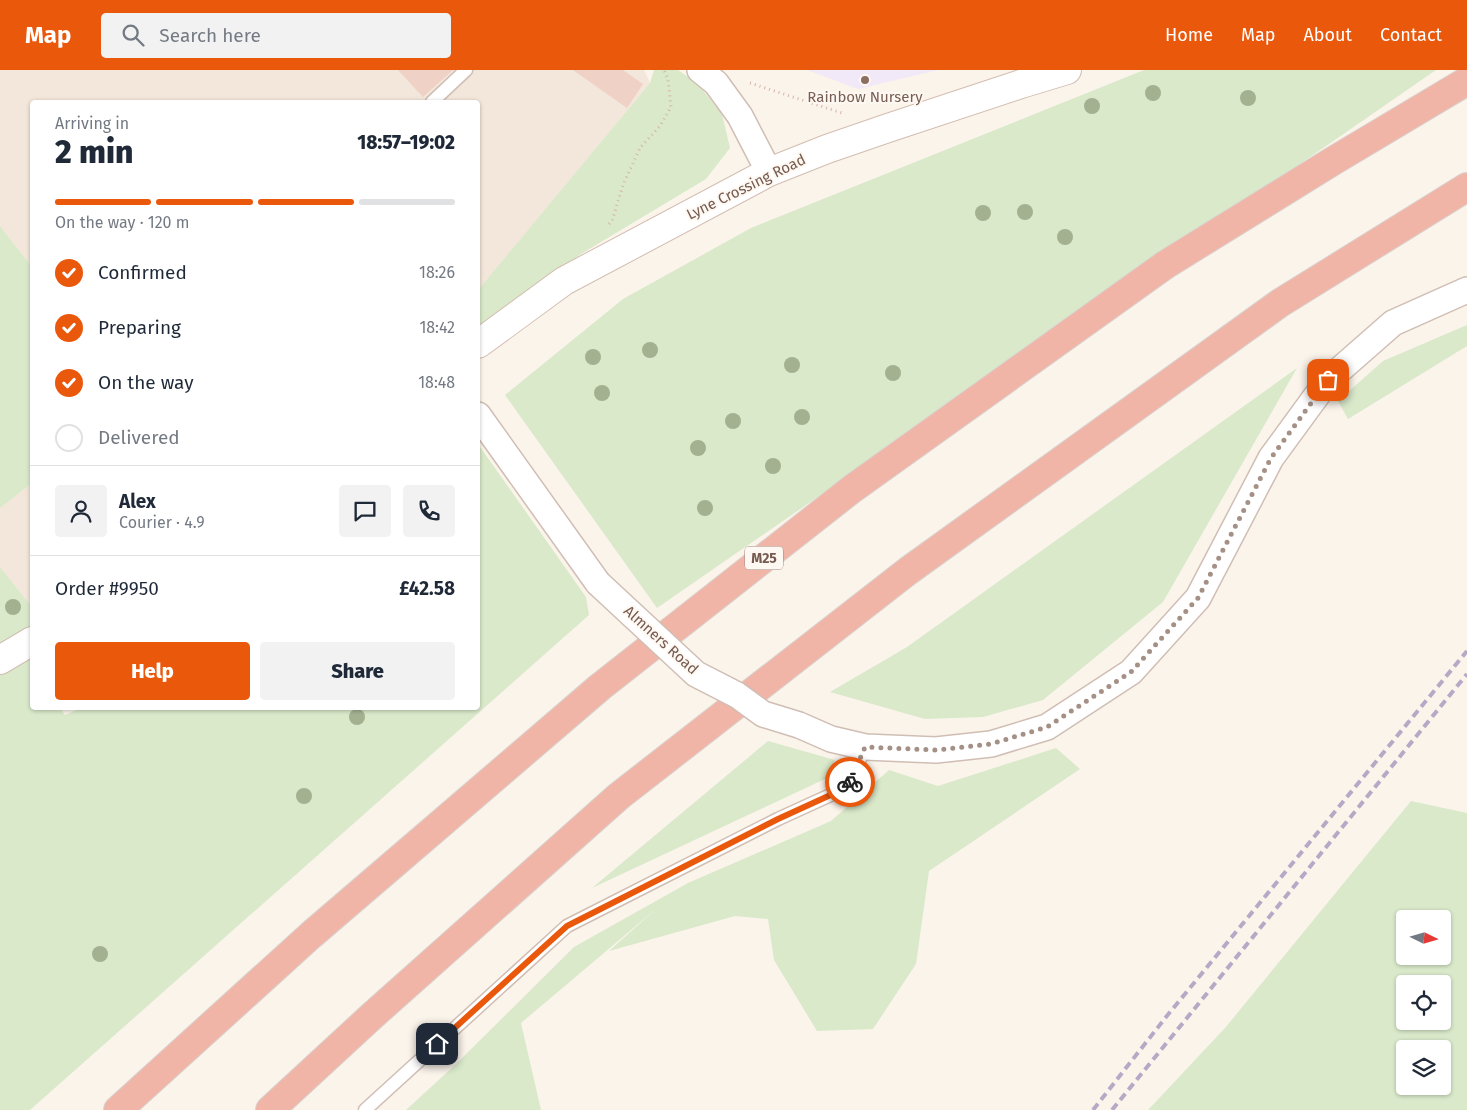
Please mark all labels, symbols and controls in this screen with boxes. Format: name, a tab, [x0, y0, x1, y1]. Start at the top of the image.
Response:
search box	[101, 13, 451, 58]
text: Map	[25, 21, 71, 49]
icon: search	[119, 21, 147, 49]
text: Search here	[159, 24, 261, 47]
text: Home	[1165, 24, 1213, 46]
text: Map	[1241, 24, 1275, 46]
text: About	[1303, 24, 1352, 46]
text: Contact	[1380, 24, 1442, 46]
marker: Rainbow Nursery	[859, 74, 871, 86]
place label: Rainbow Nursery	[807, 88, 923, 106]
text: Arriving in	[55, 114, 129, 133]
text: 18:57–19:02	[357, 131, 455, 154]
text: 2 min	[55, 133, 133, 171]
street label: Lyne Crossing Road	[684, 150, 808, 224]
text: On the way · 120 m	[55, 213, 189, 232]
icon: check	[55, 259, 83, 287]
text: Confirmed	[98, 261, 187, 284]
text: 18:26	[419, 263, 455, 282]
icon: check	[55, 314, 83, 342]
text: Preparing	[98, 316, 181, 339]
text: 18:42	[419, 318, 455, 337]
pin	[1307, 359, 1349, 401]
icon: bag	[1314, 366, 1342, 394]
icon: check	[55, 369, 83, 397]
text: On the way	[98, 371, 194, 394]
text: 18:48	[418, 373, 455, 392]
text: Delivered	[98, 426, 180, 449]
button: person	[55, 485, 107, 537]
button: chat	[339, 485, 391, 537]
button: phone	[403, 485, 455, 537]
text: Alex	[119, 490, 156, 513]
text: Courier · 4.9	[119, 513, 205, 532]
road number: M25	[745, 546, 783, 569]
text: Order #9950	[55, 577, 159, 600]
text: £42.58	[399, 577, 455, 600]
street label: Almners Road	[620, 602, 702, 678]
button: Help	[55, 642, 250, 700]
button: Share	[260, 642, 455, 700]
courier	[825, 757, 875, 807]
icon: bike	[836, 768, 864, 796]
north arrow	[1396, 910, 1451, 965]
map controls	[1396, 910, 1451, 1095]
button: locate	[1396, 975, 1451, 1030]
pin	[416, 1023, 458, 1065]
icon: home	[423, 1030, 451, 1058]
button: layers	[1396, 1040, 1451, 1095]

